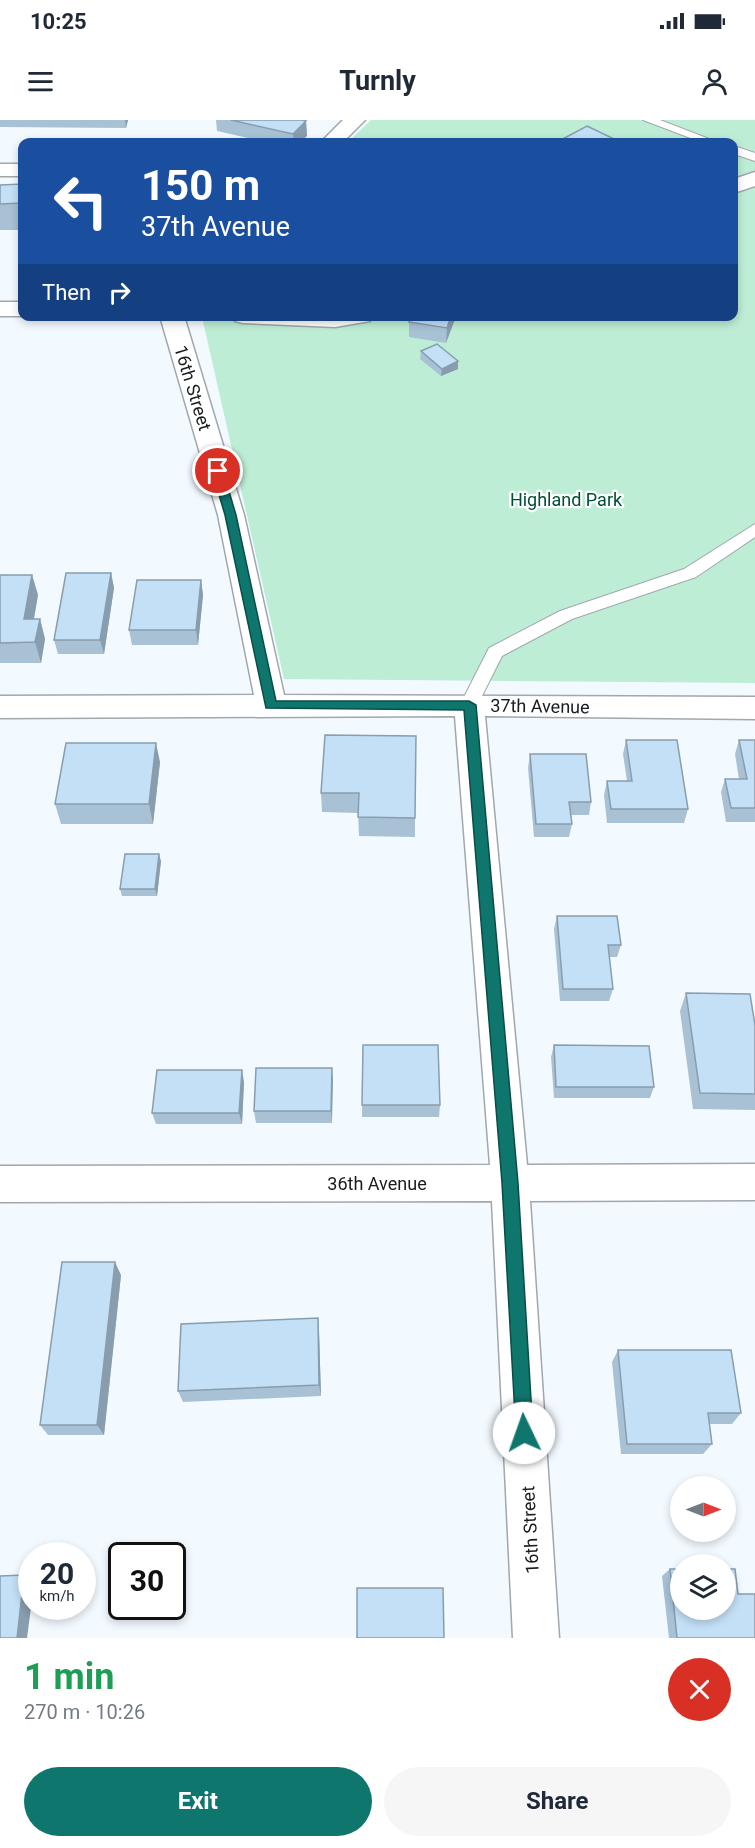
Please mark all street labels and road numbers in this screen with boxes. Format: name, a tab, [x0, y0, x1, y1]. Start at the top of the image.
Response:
street label: 16th Street	[170, 343, 216, 433]
street label: 37th Avenue	[490, 695, 590, 717]
street label: 36th Avenue	[327, 1173, 427, 1194]
street label: 16th Street	[517, 1485, 543, 1574]

